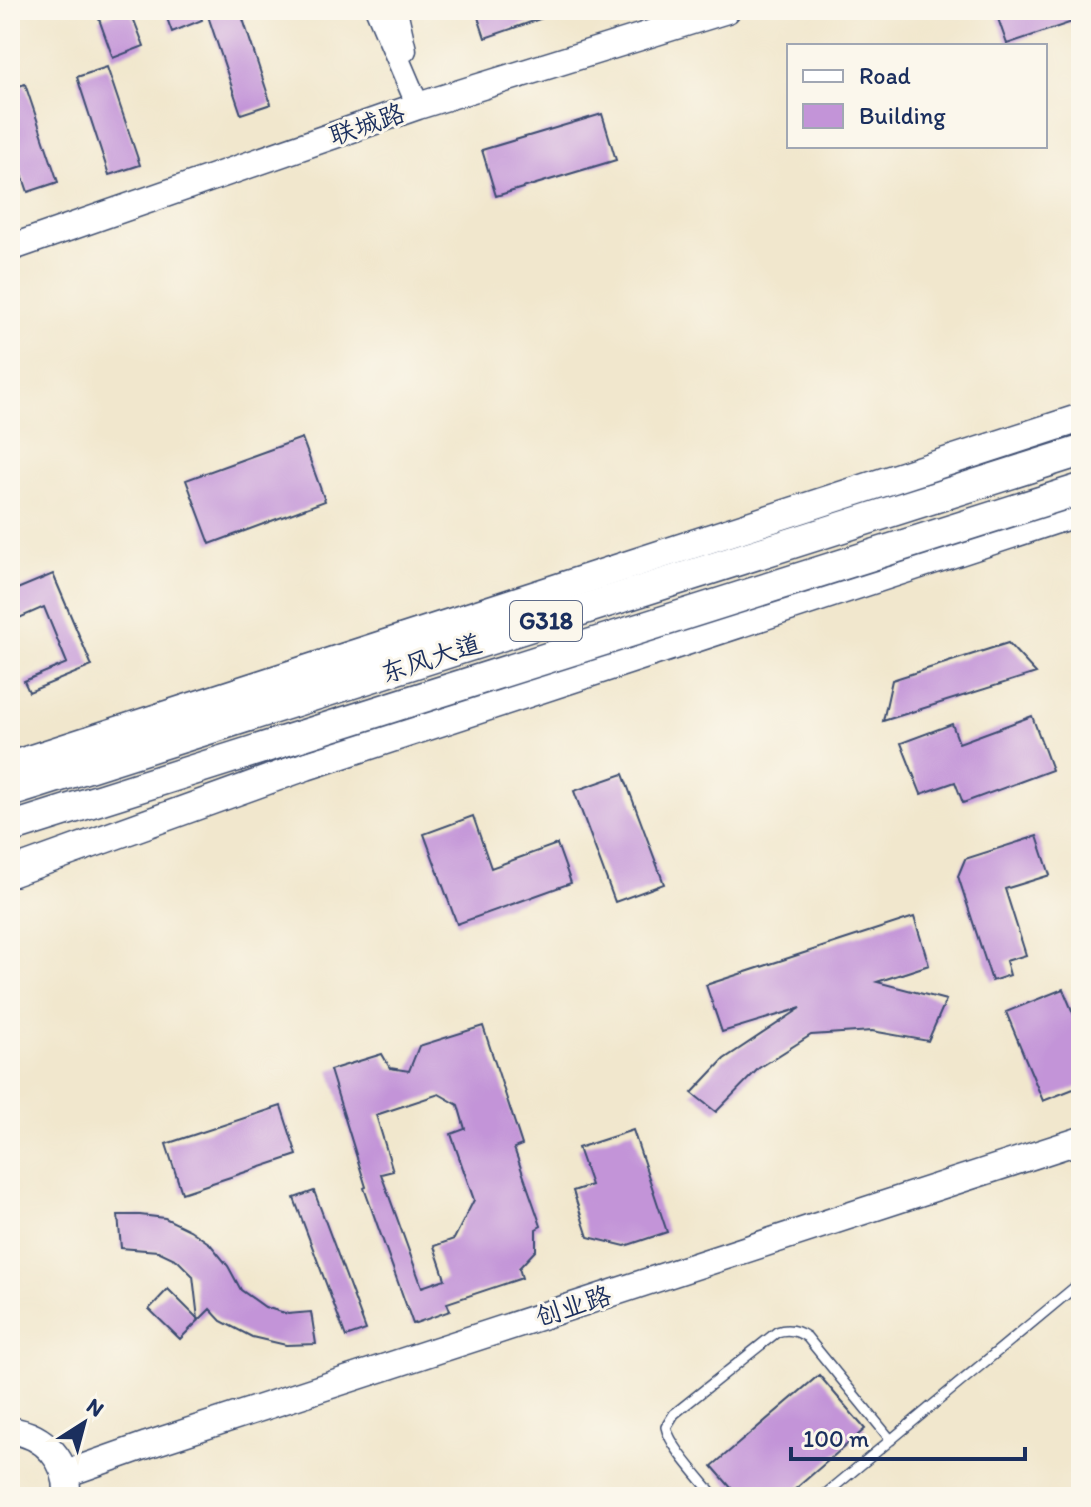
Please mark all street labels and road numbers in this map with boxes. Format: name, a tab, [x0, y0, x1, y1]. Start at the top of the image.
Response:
street label: 联城路	[325, 96, 409, 152]
road number: G318	[510, 601, 582, 641]
street label: 东风大道	[377, 627, 485, 689]
street label: 创业路	[531, 1279, 615, 1333]

